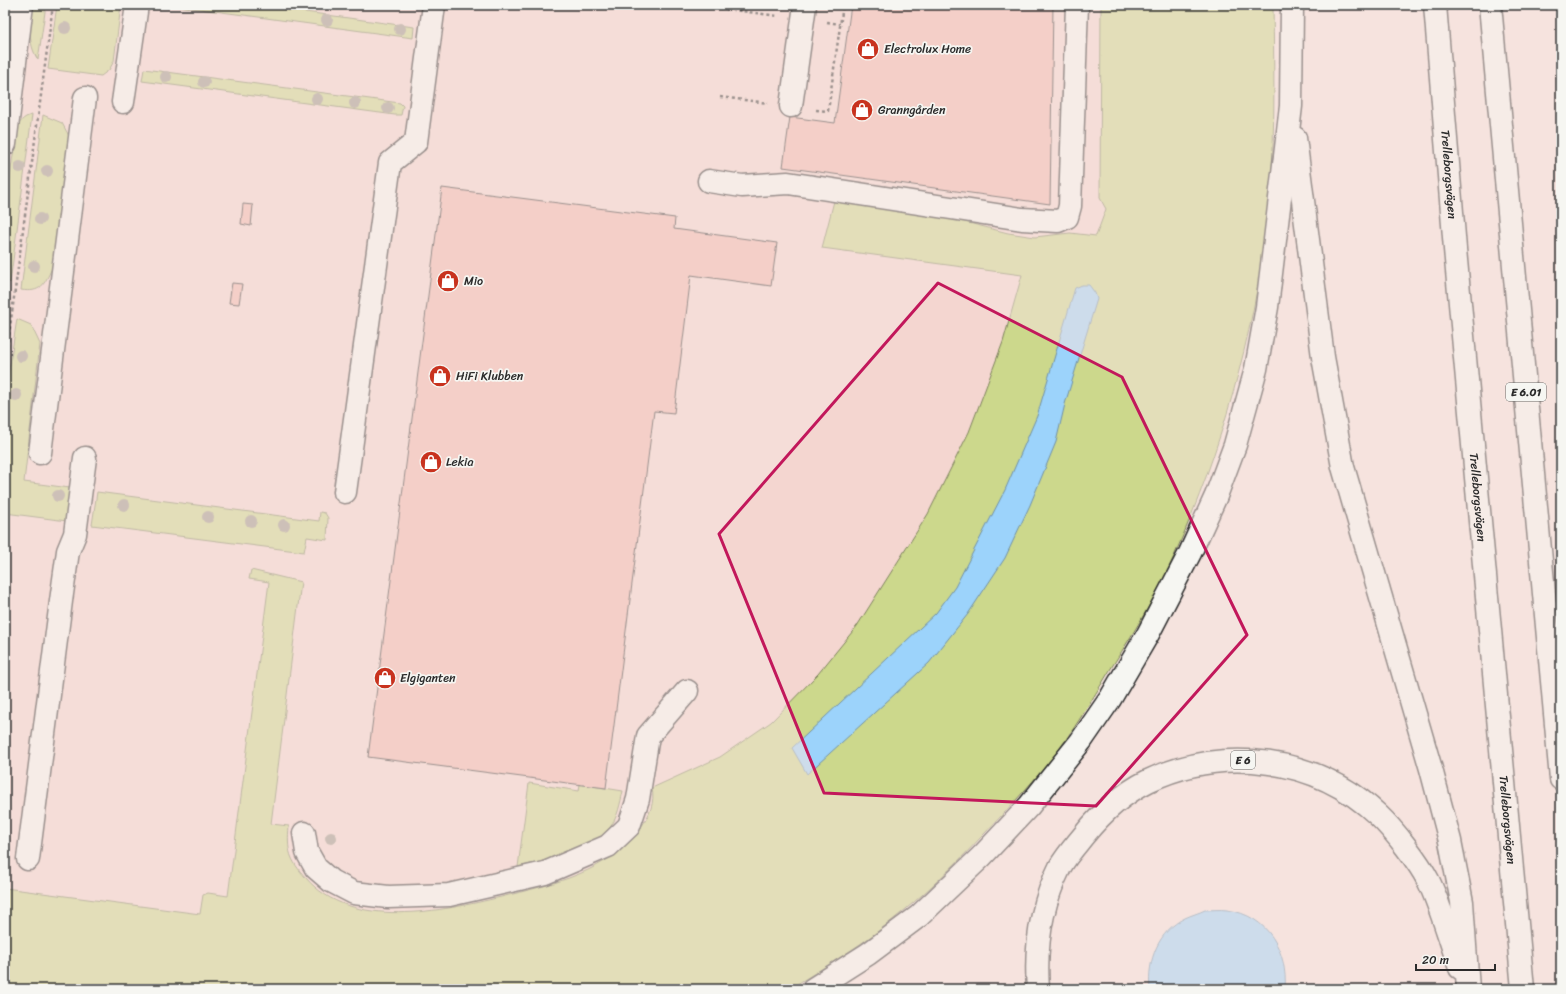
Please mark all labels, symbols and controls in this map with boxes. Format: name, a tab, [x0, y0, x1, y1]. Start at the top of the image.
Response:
shop icon: Electrolux Home	[855, 36, 881, 62]
place label: Electrolux Home	[884, 38, 971, 60]
shop icon: Granngården	[849, 97, 875, 123]
place label: Granngården	[878, 99, 946, 121]
street label: Trelleborgsvägen	[1434, 129, 1464, 220]
shop icon: Mio	[435, 268, 461, 294]
place label: Mio	[464, 270, 483, 292]
shop icon: HiFi Klubben	[427, 363, 453, 389]
place label: HiFi Klubben	[456, 365, 524, 387]
road number: E 6.01	[1506, 383, 1546, 401]
shop icon: Lekia	[418, 449, 444, 475]
place label: Lekia	[446, 451, 473, 473]
street label: Trelleborgsvägen	[1463, 452, 1493, 543]
shop icon: Elgiganten	[372, 665, 398, 691]
place label: Elgiganten	[400, 667, 456, 689]
road number: E 6	[1231, 751, 1255, 769]
street label: Trelleborgsvägen	[1492, 774, 1523, 866]
scale bar	[1416, 946, 1495, 972]
text: 20 m	[1422, 949, 1449, 971]

